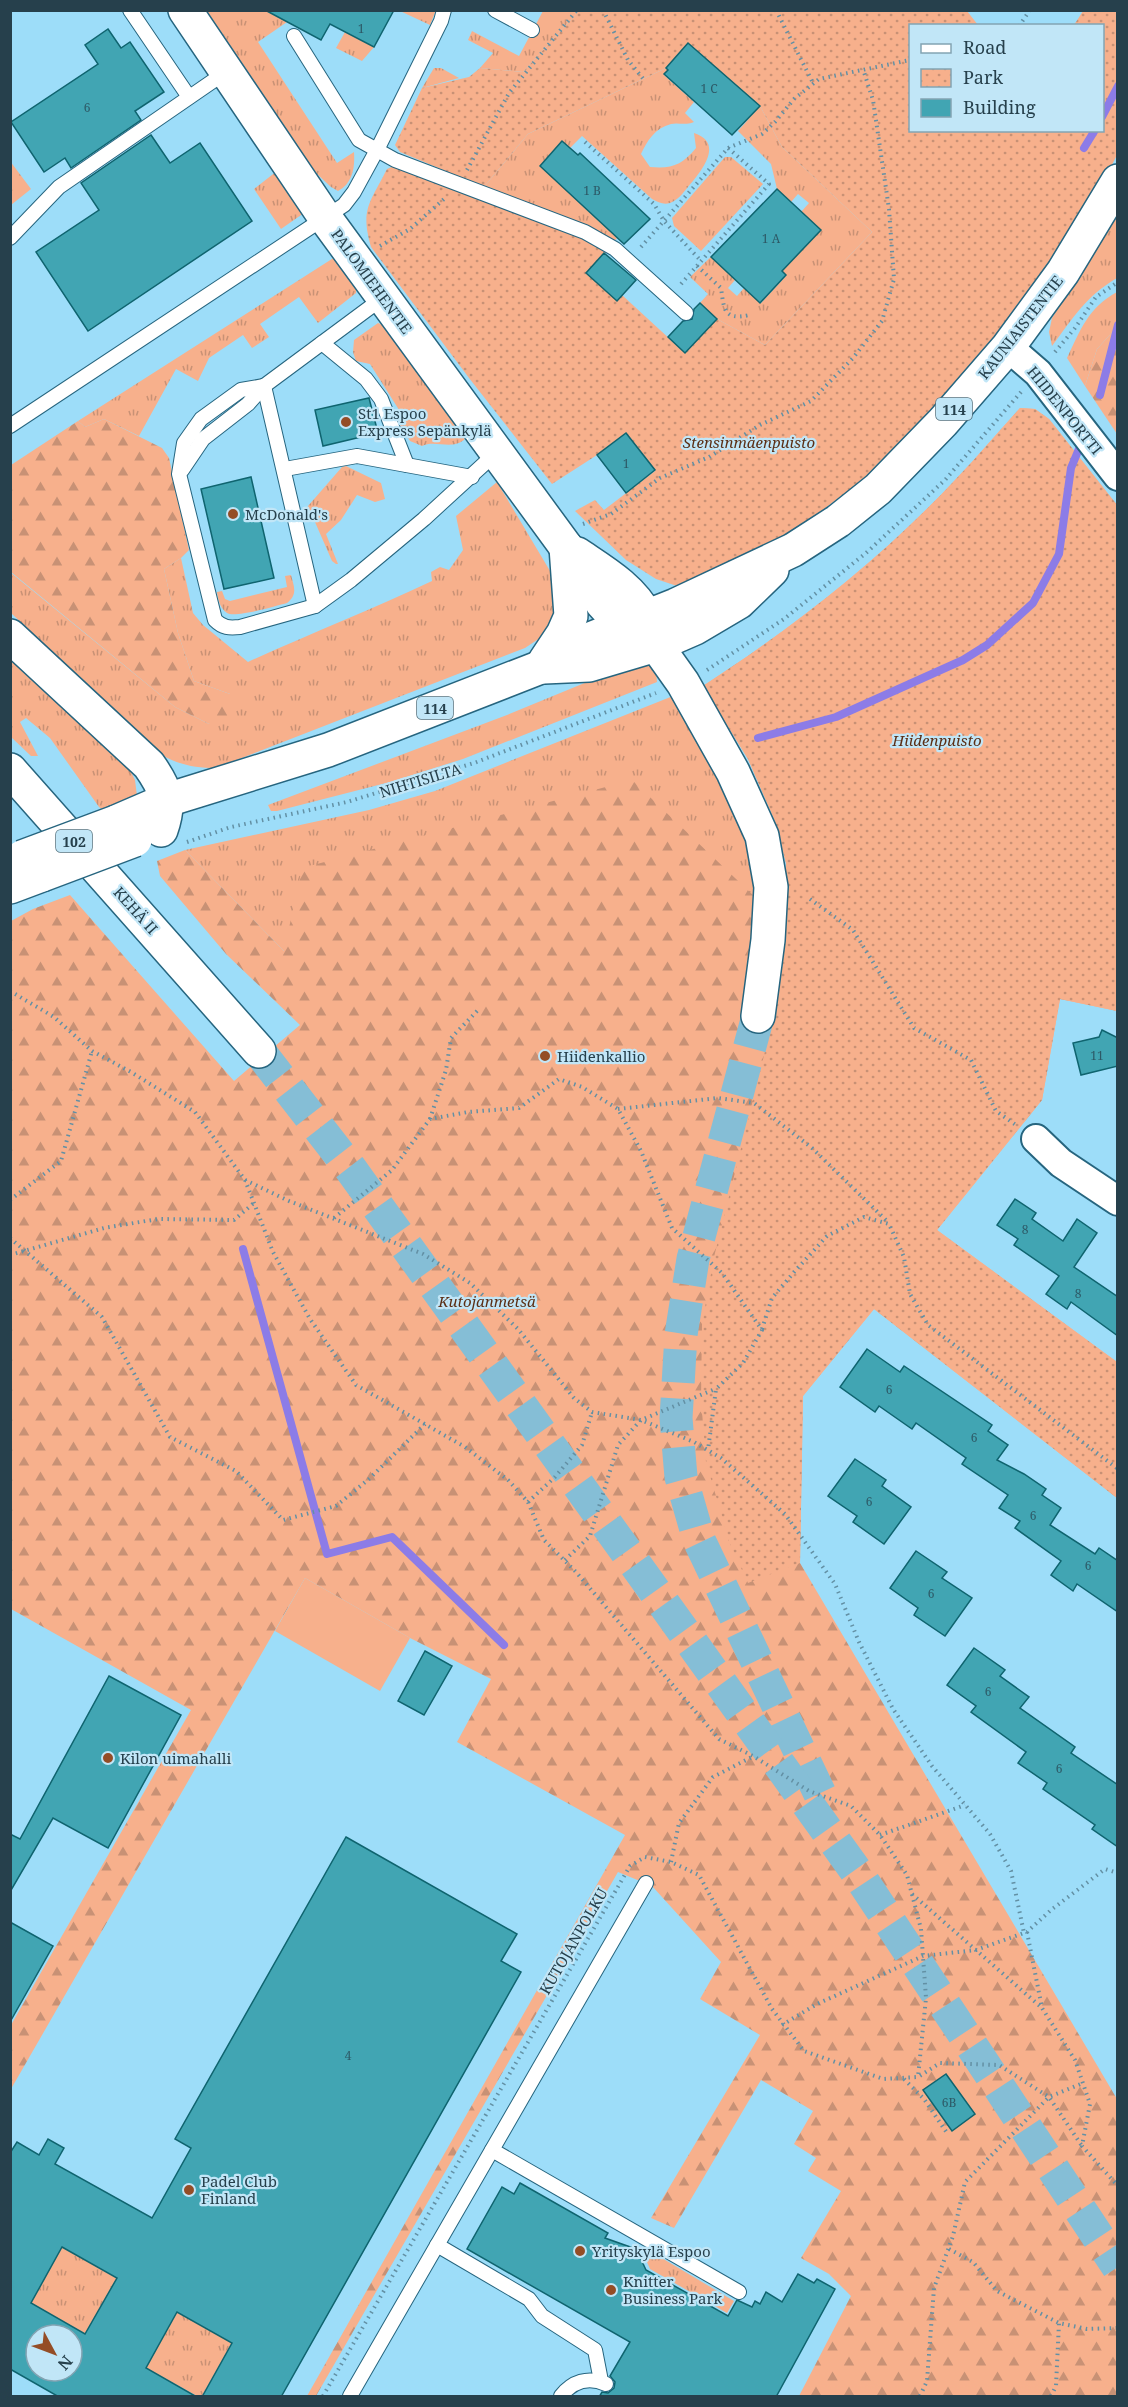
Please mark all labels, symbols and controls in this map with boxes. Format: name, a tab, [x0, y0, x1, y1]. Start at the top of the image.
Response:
house number: 1	[358, 20, 364, 37]
legend	[909, 24, 1104, 132]
text: Road	[963, 35, 1006, 59]
text: Park	[963, 65, 1003, 89]
house number: 1 C	[700, 80, 718, 97]
text: Building	[963, 95, 1036, 119]
house number: 6	[84, 99, 91, 116]
house number: 1 B	[583, 182, 601, 199]
street label: PALOMIEHENTIE	[327, 225, 417, 337]
house number: 1 A	[762, 230, 781, 247]
street label: KAUNIAISTENTIE	[973, 271, 1067, 383]
street label: HIIDENPORTTI	[1023, 362, 1107, 458]
road number: 114	[936, 398, 972, 420]
place label: St1 Espoo Express Sepänkylä	[358, 403, 492, 440]
marker: St1 Espoo Express Sepänkylä	[339, 415, 353, 429]
park label: Stensinmäenpuisto	[683, 432, 815, 452]
house number: 1	[623, 455, 629, 472]
place label: McDonald's	[245, 504, 328, 524]
marker: McDonald's	[226, 507, 240, 521]
road number: 114	[417, 697, 453, 719]
park label: Hiidenpuisto	[891, 730, 982, 750]
street label: NIHTISILTA	[377, 758, 464, 802]
road number: 102	[56, 830, 92, 852]
street label: KEHÄ II	[109, 882, 163, 938]
place label: Hiidenkallio	[557, 1046, 645, 1066]
house number: 11	[1090, 1047, 1104, 1064]
marker: Hiidenkallio	[538, 1049, 552, 1063]
house number: 8	[1022, 1221, 1029, 1238]
house number: 8	[1075, 1285, 1082, 1302]
park label: Kutojanmetsä	[437, 1291, 536, 1311]
house number: 6	[886, 1381, 893, 1398]
house number: 6	[971, 1429, 978, 1446]
house number: 6	[866, 1493, 873, 1510]
house number: 6	[1030, 1507, 1037, 1524]
house number: 6	[1085, 1557, 1092, 1574]
house number: 6	[928, 1585, 935, 1602]
house number: 6	[985, 1683, 992, 1700]
place label: Kilon uimahalli	[120, 1748, 231, 1768]
marker: Kilon uimahalli	[101, 1751, 115, 1765]
house number: 6	[1056, 1760, 1063, 1777]
street label: KUTOJANPOLKU	[534, 1884, 612, 1998]
house number: 4	[345, 2047, 352, 2064]
house number: 6B	[942, 2094, 956, 2111]
place label: Padel Club Finland	[201, 2171, 277, 2208]
marker: Padel Club Finland	[182, 2183, 196, 2197]
place label: Yrityskylä Espoo	[591, 2241, 711, 2261]
marker: Yrityskylä Espoo	[573, 2244, 587, 2258]
place label: Knitter Business Park	[623, 2271, 723, 2308]
marker: Knitter Business Park	[604, 2283, 618, 2297]
north arrow	[24, 2323, 84, 2383]
text: N	[53, 2351, 78, 2375]

